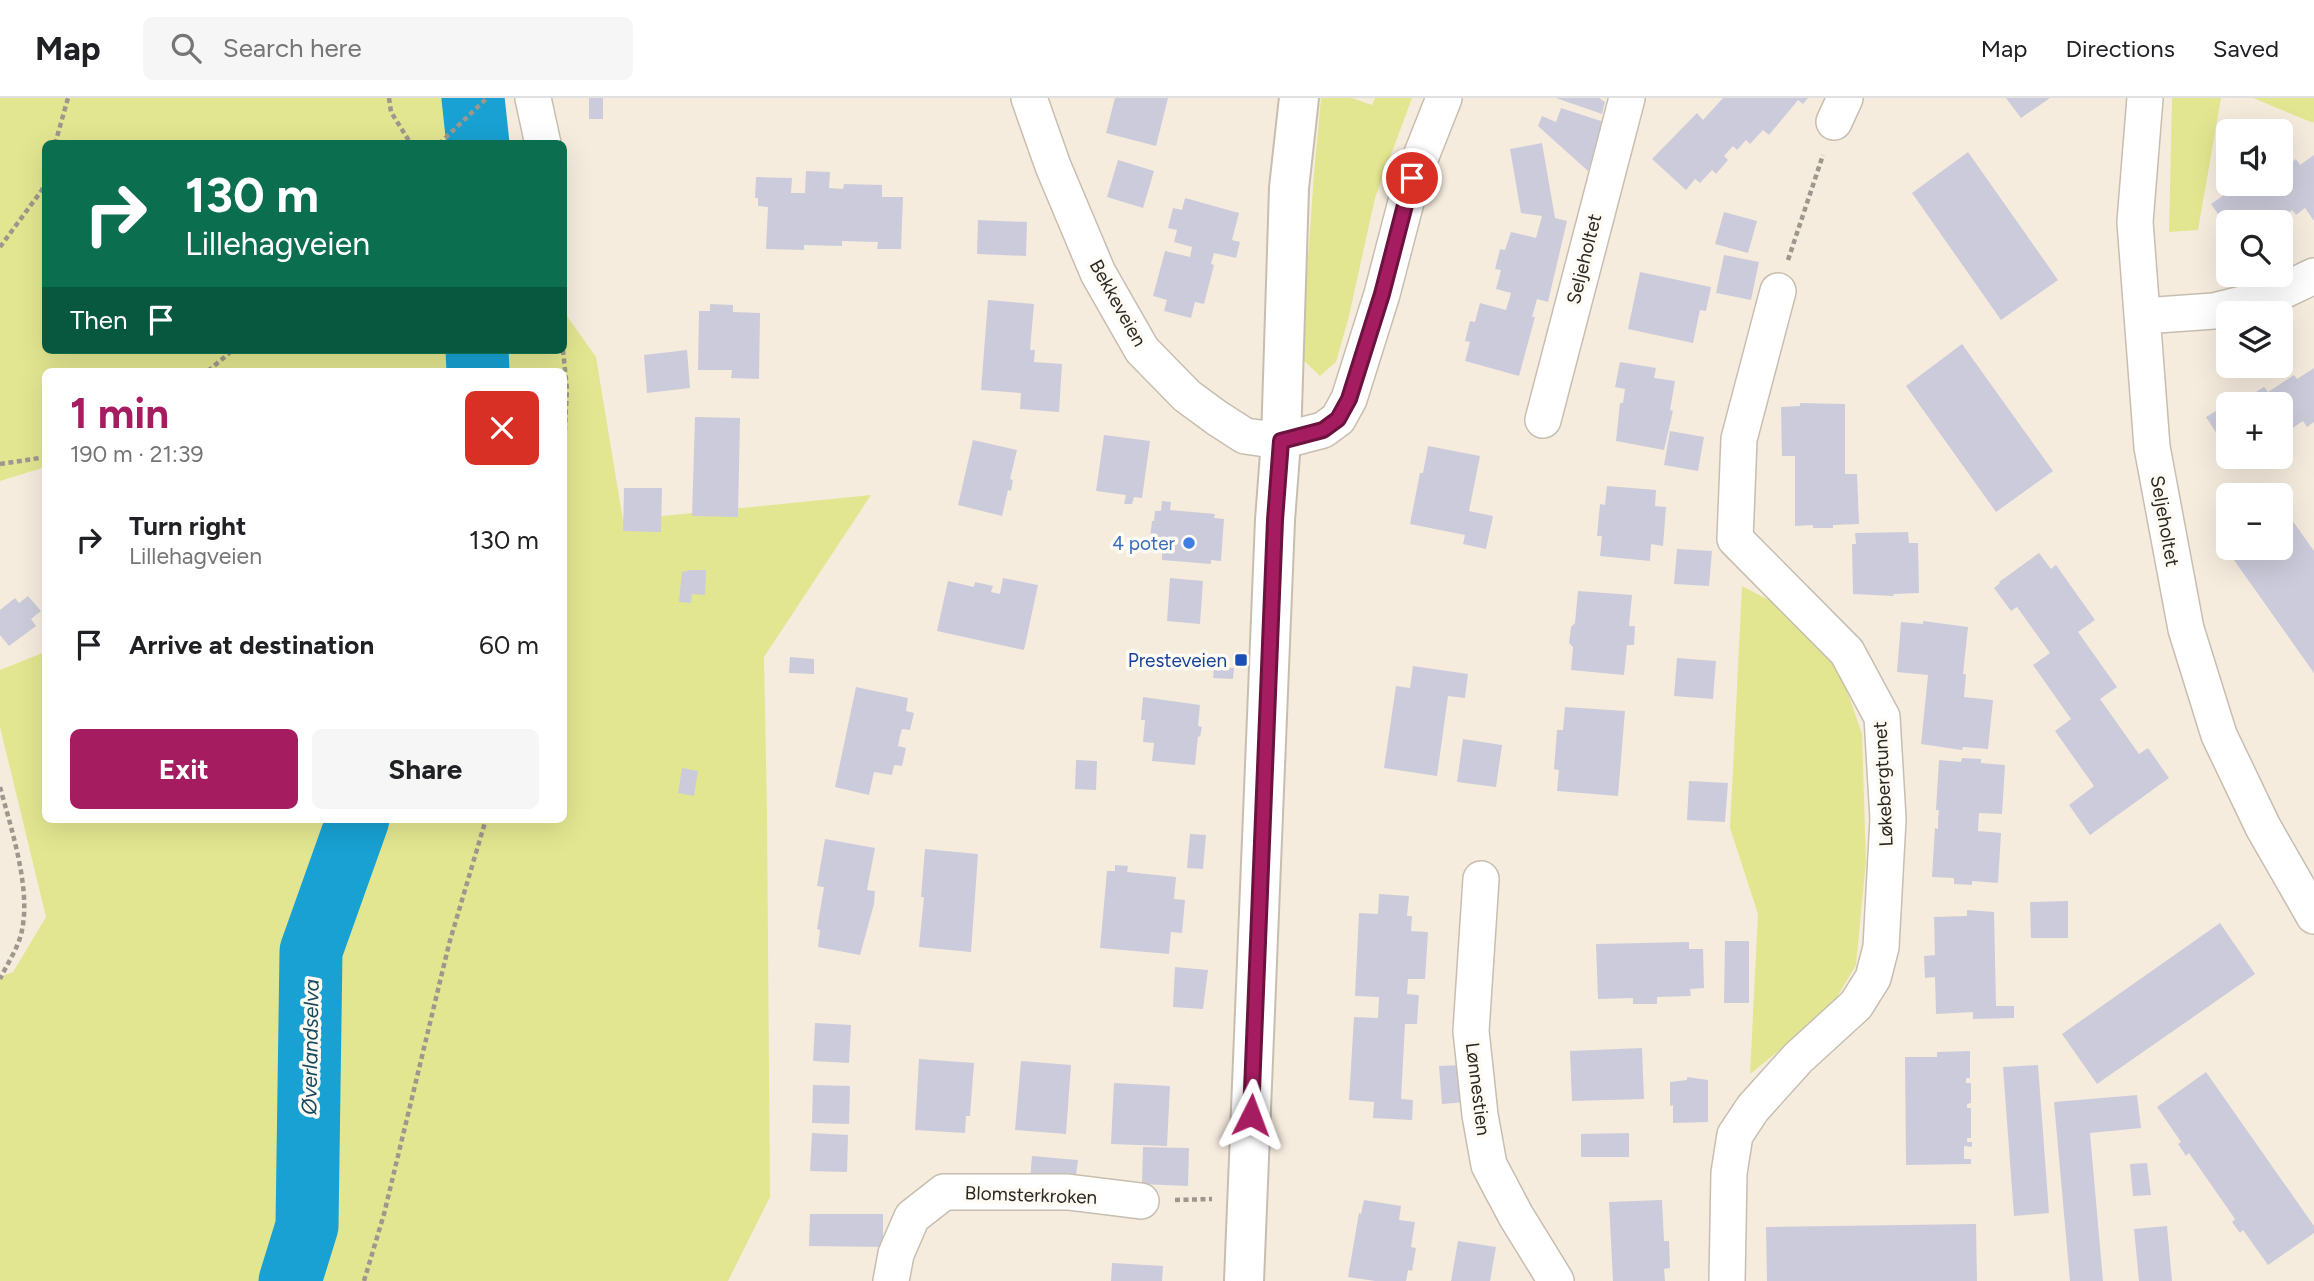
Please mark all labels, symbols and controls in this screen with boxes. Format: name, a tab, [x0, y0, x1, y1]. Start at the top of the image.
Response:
search box	[143, 17, 633, 80]
text: Map	[35, 29, 101, 68]
icon: search	[167, 29, 205, 67]
text: Search here	[223, 32, 362, 64]
text: Map	[1981, 34, 2027, 63]
text: Directions	[2065, 34, 2175, 63]
text: Saved	[2213, 34, 2279, 63]
map controls	[2216, 119, 2293, 560]
button: sound	[2216, 119, 2293, 196]
pin	[1382, 148, 1442, 208]
icon: arrive	[1393, 159, 1431, 197]
text: 130 m	[185, 165, 319, 224]
icon: right	[70, 168, 161, 259]
button: search	[2216, 210, 2293, 287]
street label: Seljeholtet	[1562, 211, 1606, 307]
text: Lillehagveien	[185, 225, 370, 263]
street label: Bekkeveien	[1085, 256, 1151, 350]
icon: arrive	[142, 301, 180, 339]
button: layers	[2216, 301, 2293, 378]
text: Then	[70, 304, 128, 336]
text: 1 min	[70, 388, 169, 439]
button: close	[465, 391, 539, 465]
button: +	[2216, 392, 2293, 469]
text: 190 m · 21:39	[70, 440, 203, 468]
street label: Seljeholtet	[2146, 474, 2184, 568]
button: −	[2216, 483, 2293, 560]
text: Turn right	[129, 510, 246, 542]
icon: right	[70, 521, 108, 559]
text: 130 m	[469, 524, 539, 556]
place label: 4 poter	[1112, 532, 1176, 555]
marker: 4 poter	[1181, 535, 1197, 551]
text: Lillehagveien	[129, 542, 262, 570]
icon: arrive	[70, 626, 108, 664]
text: Arrive at destination	[129, 629, 374, 661]
text: 60 m	[479, 629, 539, 661]
place label: Presteveien	[1128, 649, 1227, 672]
marker: Presteveien	[1233, 652, 1249, 668]
street label: Løkebergtunet	[1868, 721, 1898, 847]
button: Exit	[70, 729, 298, 809]
button: Share	[312, 729, 539, 809]
water label: Øverlandselva	[296, 979, 324, 1116]
street label: Lønnestien	[1461, 1041, 1495, 1137]
position arrow	[1214, 1078, 1288, 1152]
street label: Blomsterkroken	[964, 1181, 1098, 1209]

